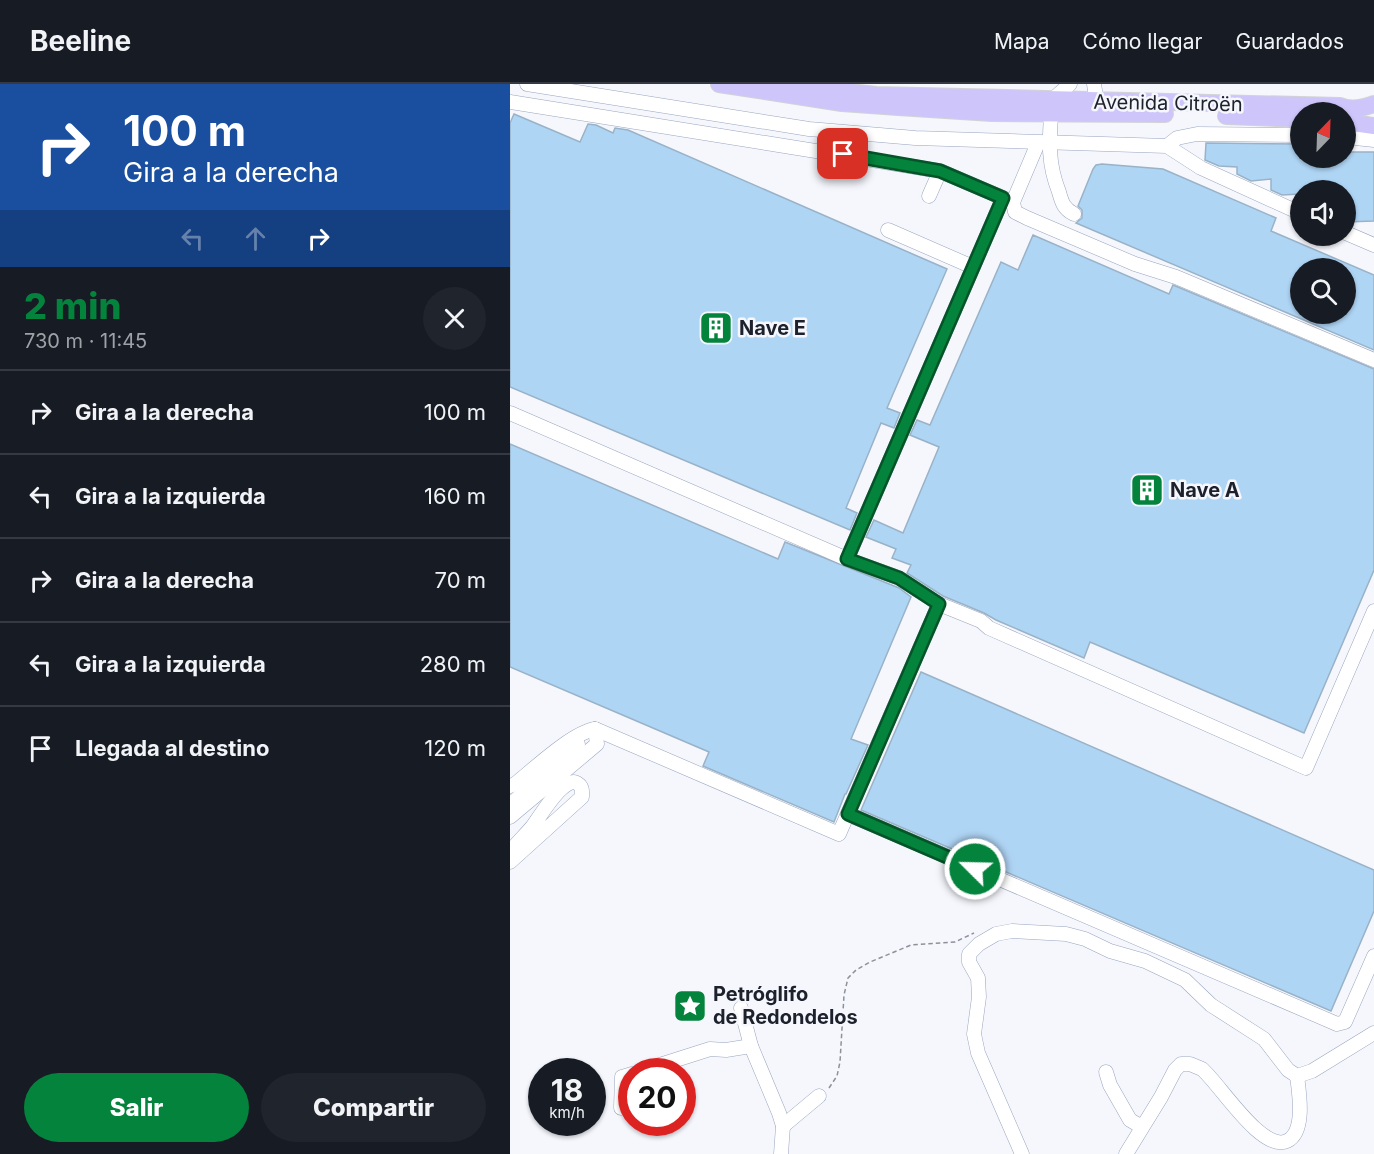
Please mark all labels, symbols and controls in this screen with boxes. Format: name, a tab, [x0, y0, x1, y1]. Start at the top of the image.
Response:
text: Beeline	[30, 24, 131, 58]
text: Mapa	[994, 29, 1050, 54]
text: Cómo llegar	[1083, 29, 1202, 54]
text: Guardados	[1235, 29, 1344, 54]
street label: Avenida Citroën	[1093, 90, 1243, 116]
north arrow	[1290, 102, 1356, 168]
map controls	[1290, 102, 1356, 324]
text: 100 m	[123, 105, 246, 156]
icon: right	[24, 108, 102, 186]
pin	[817, 128, 868, 179]
icon: arrive	[826, 137, 859, 170]
text: Gira a la derecha	[123, 156, 339, 189]
button: sound	[1290, 180, 1356, 246]
icon: left	[176, 222, 209, 255]
icon: ahead	[239, 222, 272, 255]
icon: right	[302, 222, 335, 255]
button: search	[1290, 258, 1356, 324]
text: 2 min	[24, 284, 121, 328]
button: close	[423, 287, 486, 350]
building icon: Nave E	[698, 310, 734, 346]
place label: Nave E	[739, 316, 806, 340]
text: 730 m · 11:45	[24, 329, 147, 353]
icon: right	[24, 396, 57, 429]
text: Gira a la derecha	[75, 399, 254, 425]
text: 100 m	[424, 399, 486, 425]
building icon: Nave A	[1129, 472, 1165, 508]
place label: Nave A	[1170, 478, 1240, 502]
icon: left	[24, 480, 57, 513]
text: Gira a la izquierda	[75, 483, 266, 509]
text: 160 m	[424, 483, 486, 509]
icon: right	[24, 564, 57, 597]
text: Gira a la derecha	[75, 567, 254, 593]
text: 70 m	[435, 567, 486, 593]
icon: left	[24, 648, 57, 681]
text: Gira a la izquierda	[75, 651, 266, 677]
text: 280 m	[420, 651, 486, 677]
icon: arrive	[24, 732, 57, 765]
text: Llegada al destino	[75, 735, 269, 761]
text: 120 m	[424, 735, 486, 761]
position arrow	[943, 837, 1007, 901]
place label: Petróglifo de Redondelos	[713, 982, 858, 1029]
place icon: Petróglifo de Redondelos	[672, 988, 708, 1024]
speed limit sign: 20	[618, 1058, 696, 1136]
text: 18	[551, 1072, 583, 1108]
button: Salir	[24, 1073, 249, 1142]
button: Compartir	[261, 1073, 486, 1142]
text: km/h	[549, 1103, 585, 1122]

